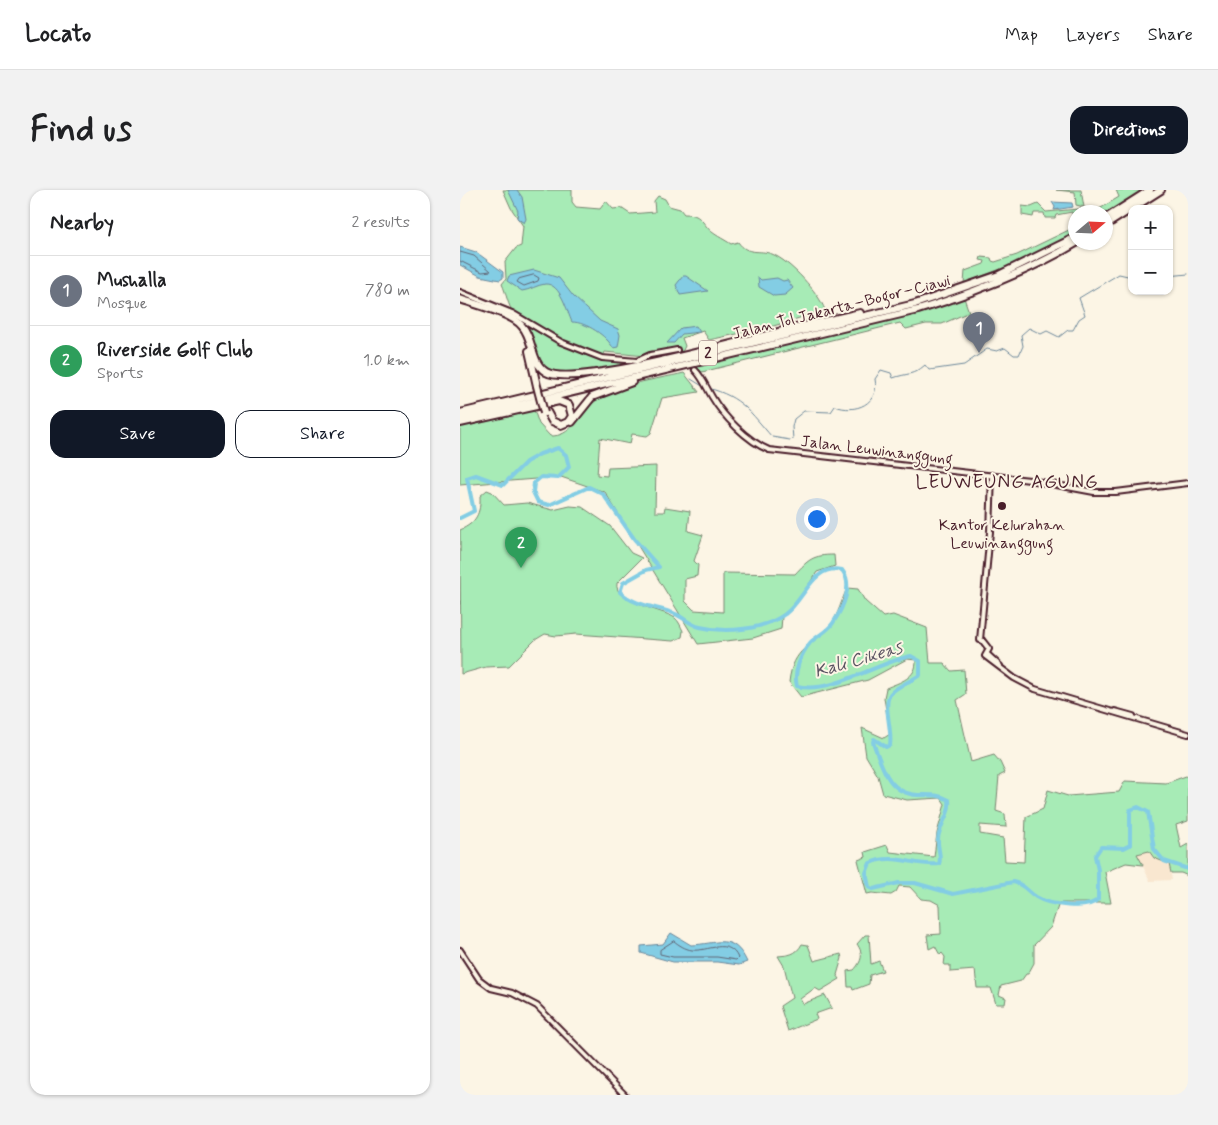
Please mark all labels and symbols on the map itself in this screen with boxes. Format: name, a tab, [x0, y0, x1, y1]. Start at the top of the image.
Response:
north arrow	[1068, 205, 1113, 250]
street label: Jalan Tol Jakarta–Bogor–Ciawi	[730, 270, 953, 346]
pin: 1	[963, 312, 995, 353]
road number: 2	[699, 340, 717, 366]
street label: Jalan Leuwinanggung	[799, 431, 954, 471]
district label: LEUWEUNG AGUNG	[916, 470, 1098, 495]
marker: Kantor Kelurahan Leuwinanggung	[996, 500, 1008, 512]
your location	[804, 506, 830, 532]
place label: Kantor Kelurahan Leuwinanggung	[939, 515, 1066, 555]
pin: 2	[505, 527, 537, 568]
water label: Kali Cikeas	[812, 635, 907, 684]

